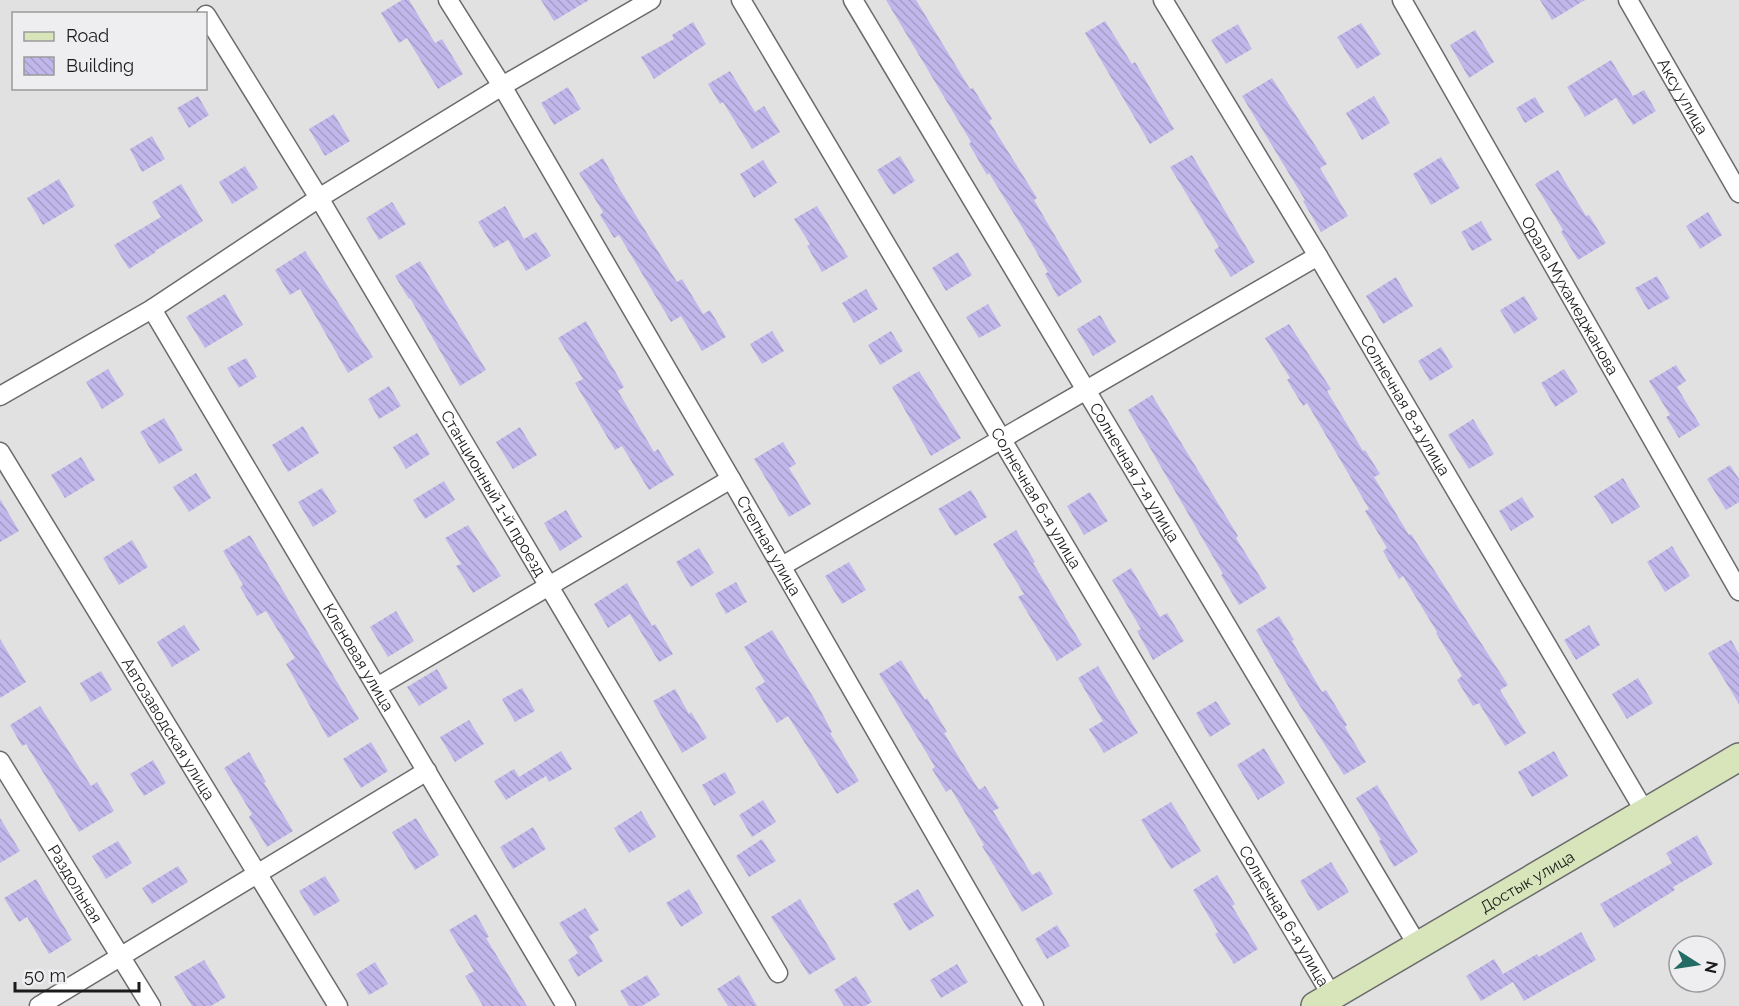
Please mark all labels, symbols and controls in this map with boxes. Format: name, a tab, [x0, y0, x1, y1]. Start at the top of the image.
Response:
legend	[12, 12, 207, 90]
text: Road	[66, 25, 109, 46]
text: Building	[66, 55, 134, 76]
street label: Аксу улица	[1654, 55, 1713, 138]
street label: Орала Мухамеджанова	[1518, 213, 1623, 378]
street label: Солнечная 8-я улица	[1357, 331, 1454, 479]
street label: Солнечная 7-я улица	[1086, 399, 1184, 545]
street label: Станционный 1-й проезд	[437, 407, 550, 579]
street label: Солнечная 6-я улица	[987, 424, 1086, 572]
street label: Степная улица	[733, 492, 805, 599]
street label: Кленовая улица	[319, 600, 398, 715]
street label: Автозаводская улица	[118, 654, 219, 803]
street label: Раздольная	[44, 841, 107, 926]
street label: Солнечная 6-я улица	[1235, 842, 1334, 990]
street label: Достык улица	[1477, 846, 1578, 916]
north arrow	[1667, 934, 1727, 994]
scale bar	[15, 955, 140, 993]
text: N	[1701, 959, 1722, 975]
text: 50 m	[24, 965, 66, 986]

